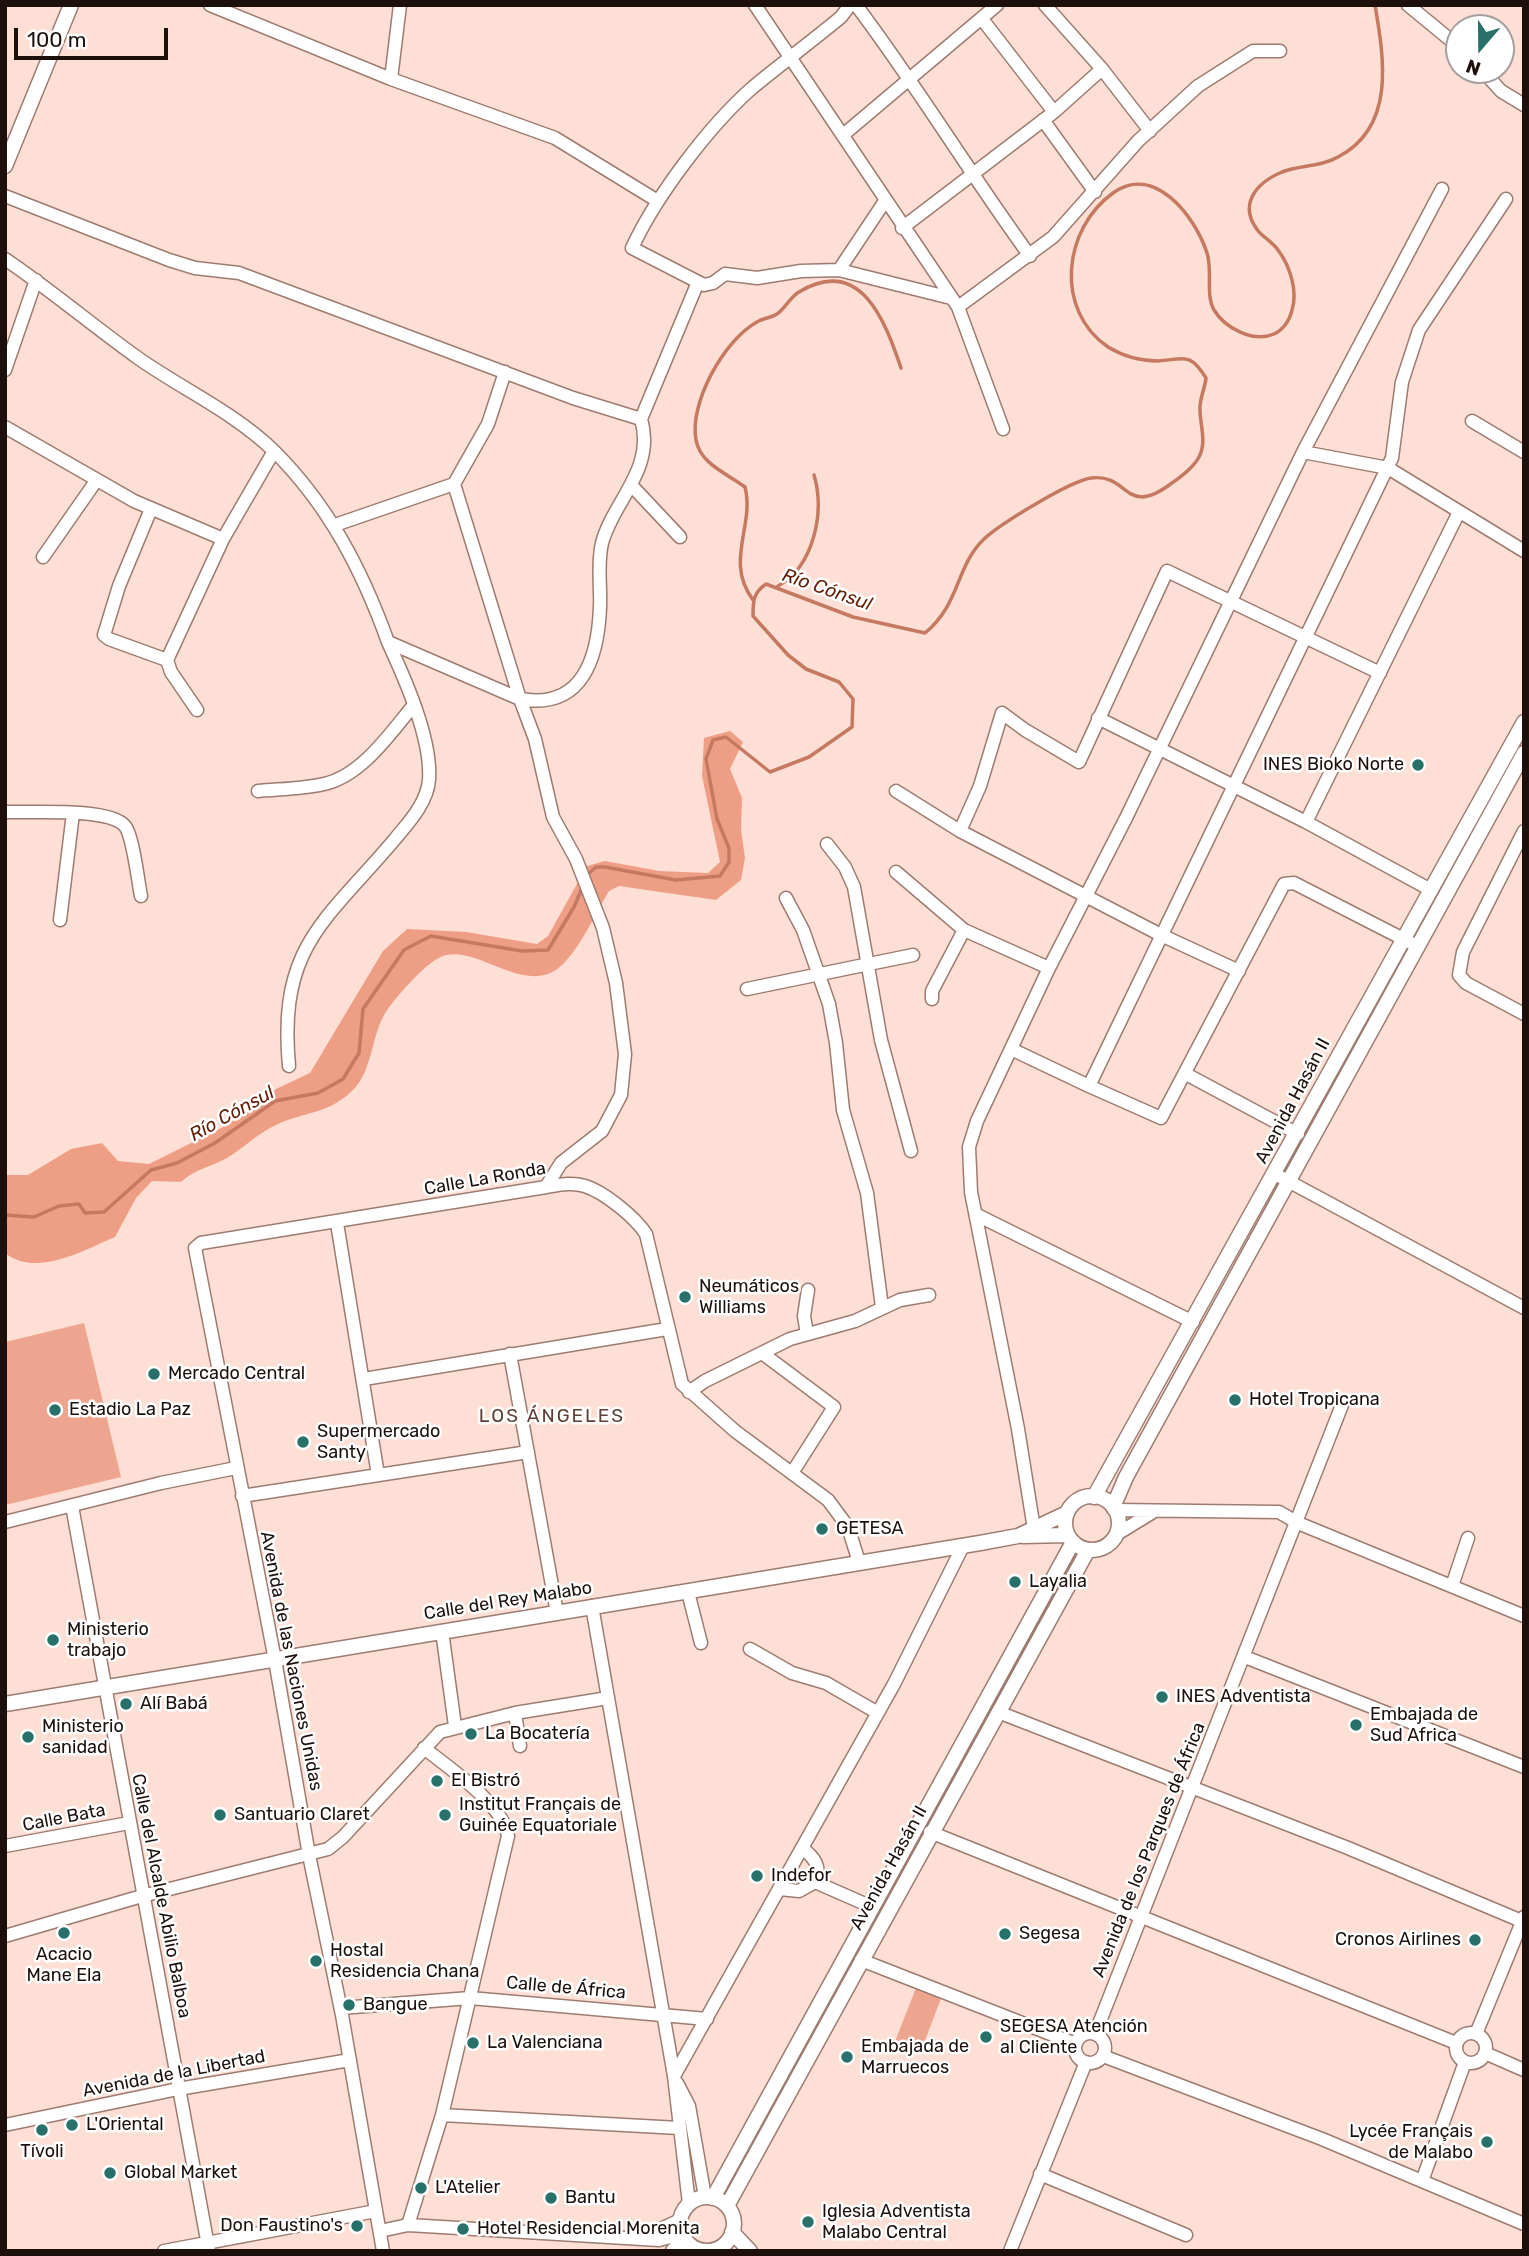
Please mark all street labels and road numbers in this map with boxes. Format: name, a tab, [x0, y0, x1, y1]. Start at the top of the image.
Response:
street label: Avenida Hasán II	[1251, 1035, 1335, 1167]
street label: Calle La Ronda	[422, 1158, 548, 1200]
street label: Avenida de las Naciones Unidas	[255, 1529, 327, 1793]
street label: Calle del Rey Malabo	[422, 1577, 594, 1625]
street label: Avenida de los Parques de África	[1088, 1719, 1210, 1981]
street label: Calle del Alcalde Abilio Balboa	[127, 1772, 195, 2020]
street label: Calle Bata	[21, 1799, 107, 1837]
street label: Avenida Hasán II	[846, 1802, 932, 1934]
street label: Calle de África	[505, 1972, 627, 2004]
street label: Avenida de la Libertad	[81, 2046, 267, 2102]

